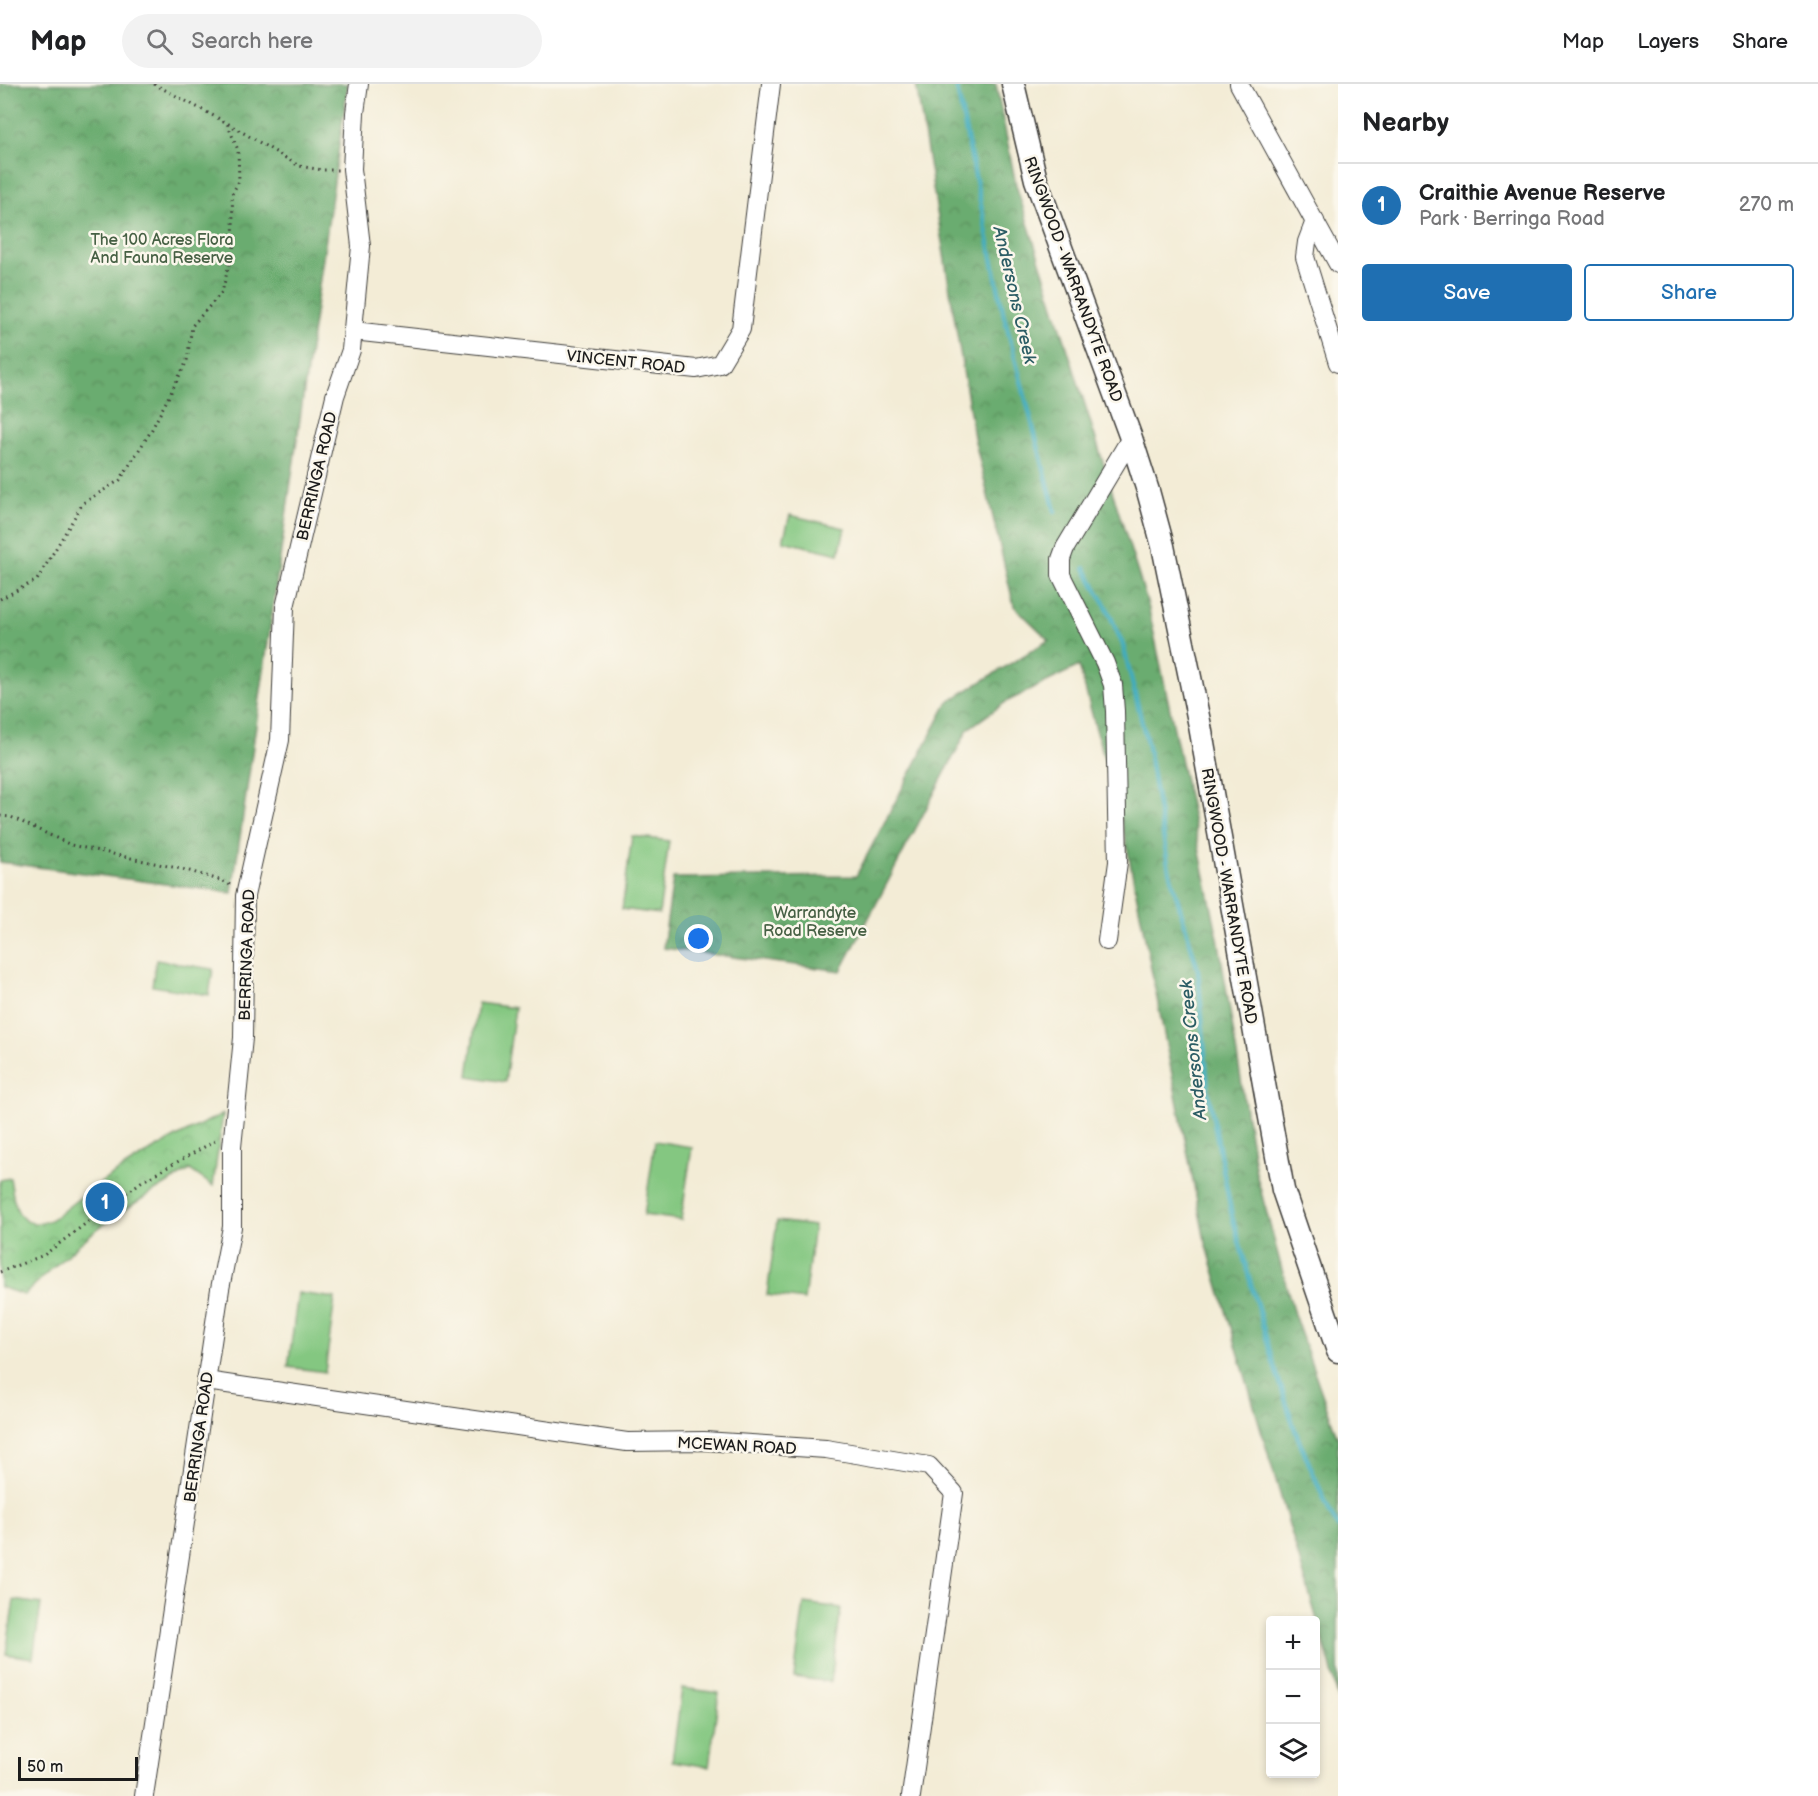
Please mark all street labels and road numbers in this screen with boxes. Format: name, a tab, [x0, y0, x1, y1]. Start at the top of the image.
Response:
street label: RINGWOOD - WARRANDYTE ROAD	[1019, 154, 1126, 405]
street label: VINCENT ROAD	[566, 347, 686, 378]
street label: BERRINGA ROAD	[293, 410, 342, 543]
street label: RINGWOOD - WARRANDYTE ROAD	[1197, 767, 1260, 1026]
street label: BERRINGA ROAD	[236, 889, 259, 1021]
street label: BERRINGA ROAD	[181, 1371, 218, 1504]
street label: MCEWAN ROAD	[677, 1434, 797, 1459]

